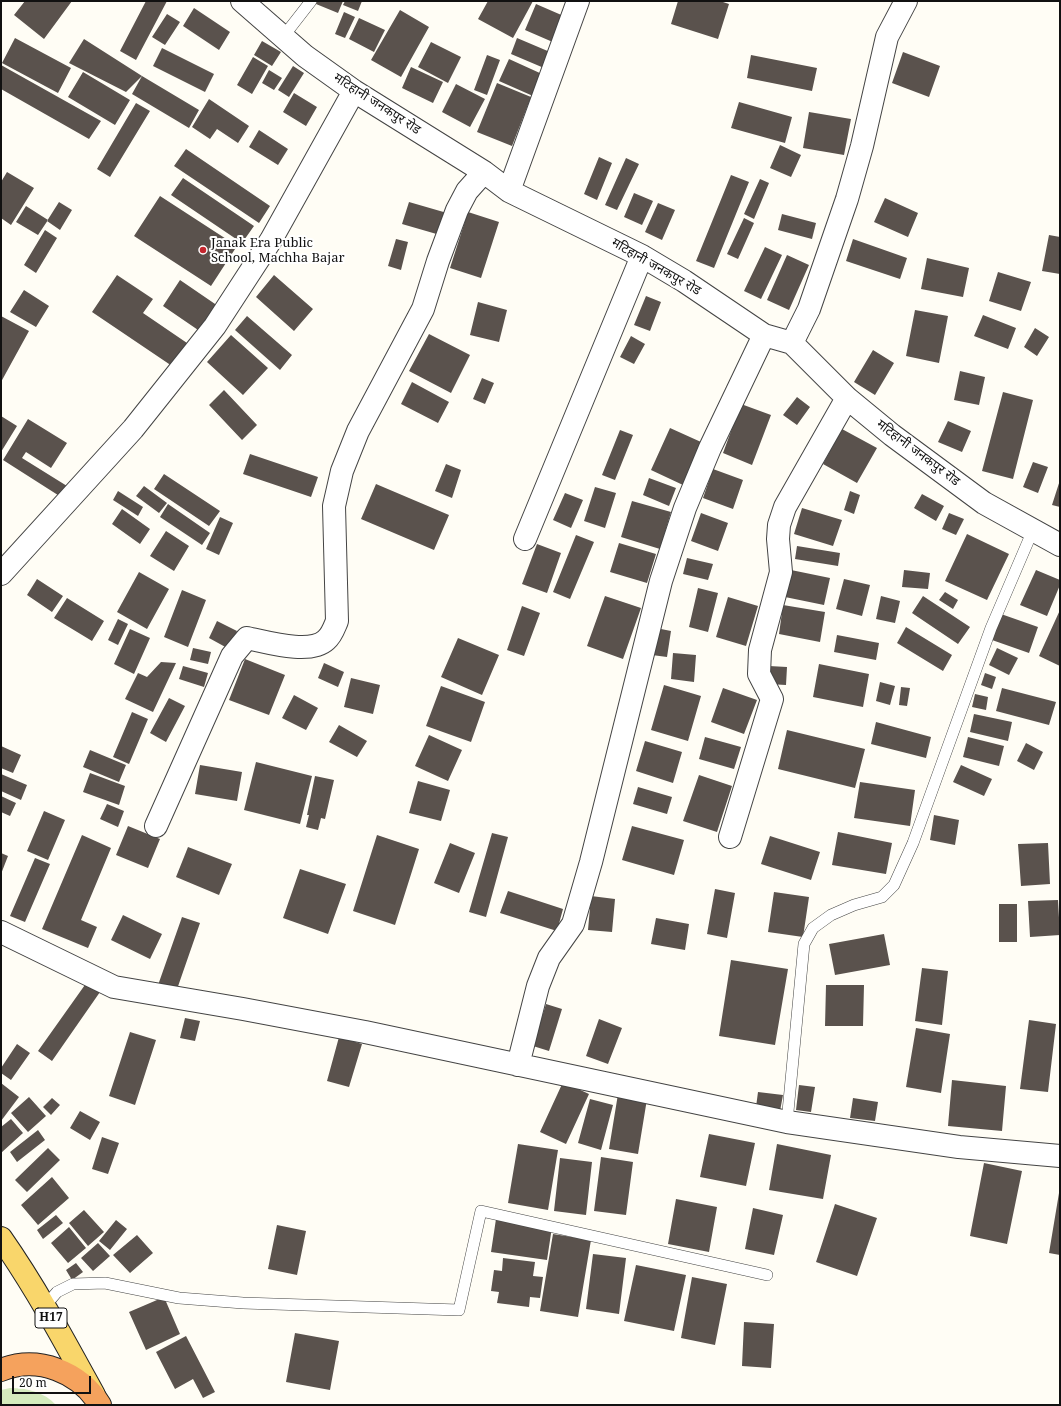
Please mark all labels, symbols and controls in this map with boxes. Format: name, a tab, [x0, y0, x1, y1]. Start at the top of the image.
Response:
street label: मटिहानी जनकपुर रोड	[331, 70, 423, 138]
place label: Janak Era Public School, Machha Bajar	[211, 235, 345, 266]
street label: मटिहानी जनकपुर रोड	[609, 235, 703, 299]
marker: Janak Era Public School, Machha Bajar	[198, 245, 208, 255]
street label: मटिहानी जनकपुर रोड	[873, 417, 963, 489]
road number: H17	[35, 1308, 67, 1328]
scale bar	[14, 1368, 93, 1394]
text: 20 m	[19, 1374, 47, 1391]

